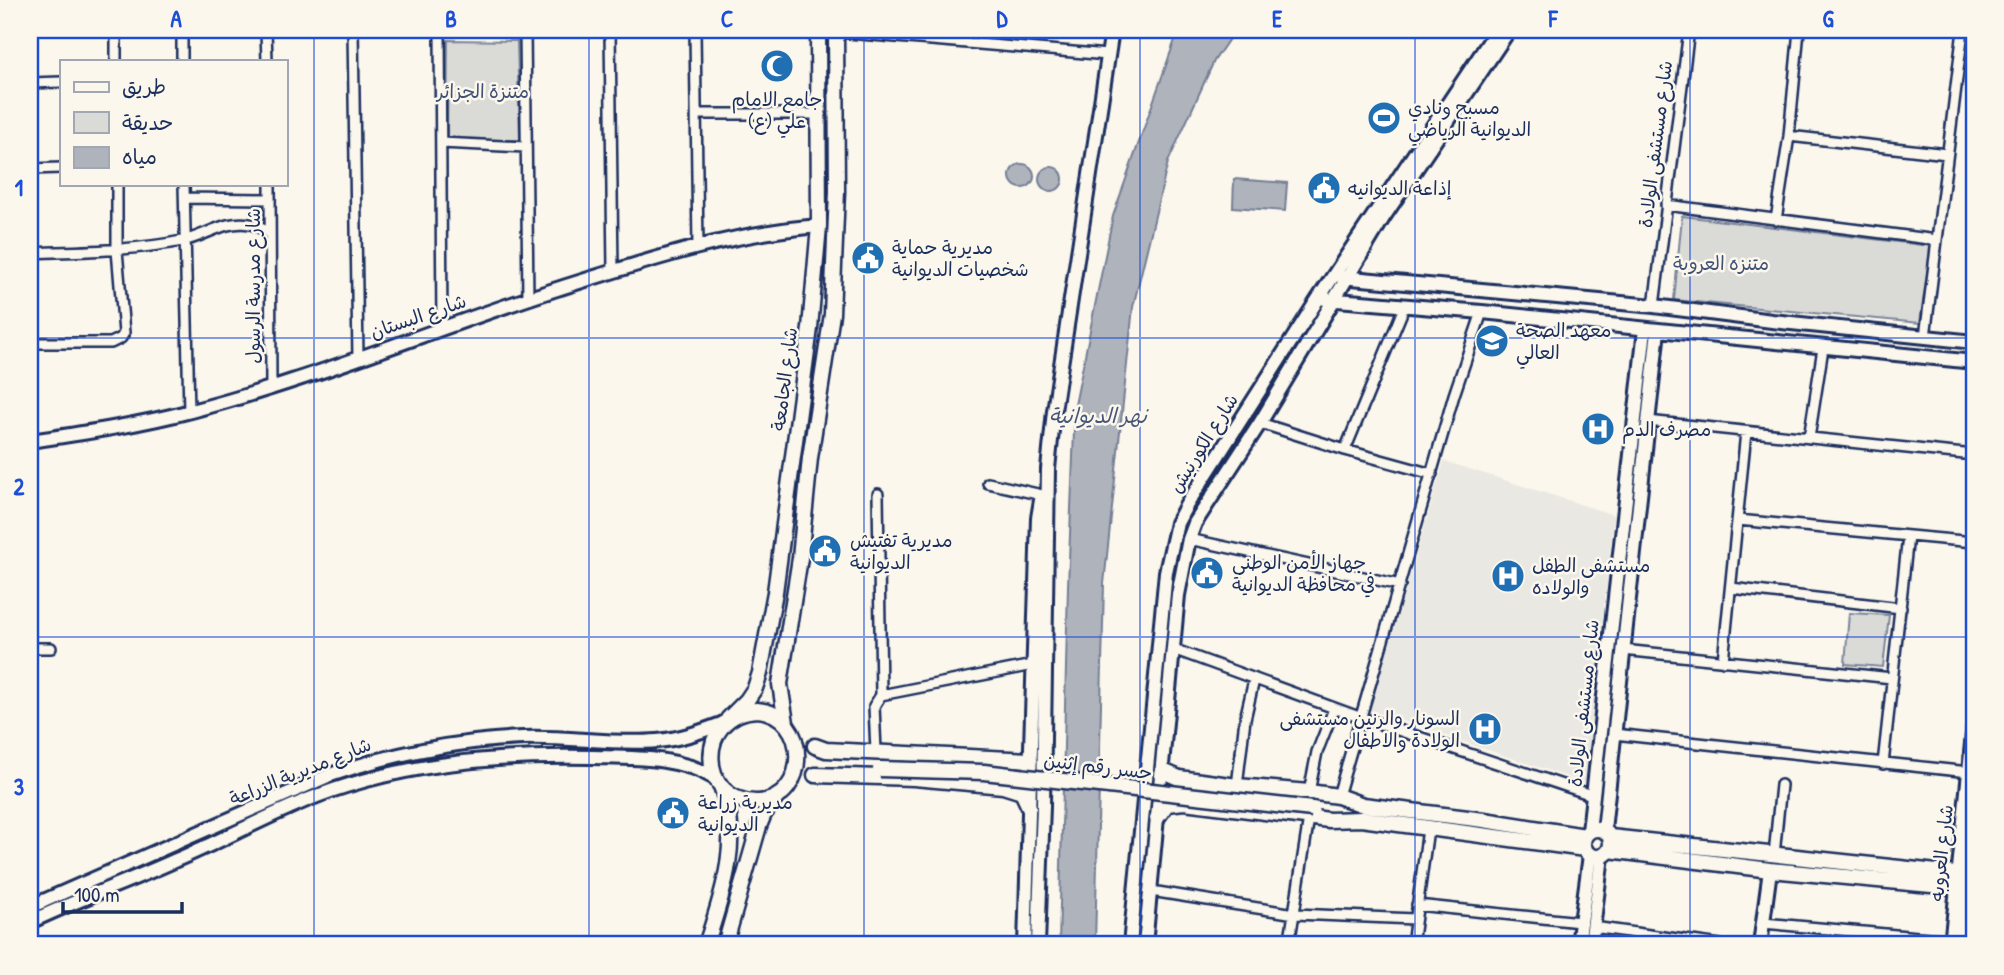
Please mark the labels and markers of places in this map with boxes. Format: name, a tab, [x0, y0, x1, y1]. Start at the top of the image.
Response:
mosque icon: جامع الامام علي (ع)	[758, 47, 796, 85]
place label: جامع الامام علي (ع)	[732, 86, 822, 138]
place label: مسبح ونادي الديوانية الرياضي	[1408, 94, 1531, 146]
sports icon: مسبح ونادي الديوانية الرياضي	[1365, 99, 1403, 137]
public building icon: إذاعة الديوانيه	[1305, 169, 1343, 207]
place label: إذاعة الديوانيه	[1348, 175, 1452, 201]
place label: مديرية حماية شخصيات الديوانية	[892, 234, 1029, 282]
public building icon: مديرية حماية شخصيات الديوانية	[849, 239, 887, 277]
place label: معهد الصحة العالي	[1516, 317, 1612, 369]
school or university icon: معهد الصحة العالي	[1473, 322, 1511, 360]
hospital icon: مصرف الدم	[1579, 410, 1617, 448]
place label: مصرف الدم	[1622, 416, 1711, 444]
place label: مديرية تفتيش الديوانية	[850, 527, 952, 575]
public building icon: مديرية تفتيش الديوانية	[806, 532, 844, 570]
place label: جهاز الأمن الوطني في محافظة الديوانية	[1232, 549, 1375, 598]
place label: مستشفى الطفل والولاده	[1532, 552, 1650, 600]
public building icon: جهاز الأمن الوطني في محافظة الديوانية	[1188, 554, 1226, 592]
hospital icon: مستشفى الطفل والولاده	[1489, 557, 1527, 595]
place label: السونار والرنين مستشفى الولادة والاطفال	[1280, 705, 1460, 753]
hospital icon: السونار والرنين مستشفى الولادة والاطفال	[1466, 710, 1504, 748]
place label: مديرية زراعة الديوانية	[698, 789, 793, 837]
public building icon: مديرية زراعة الديوانية	[654, 794, 692, 832]

